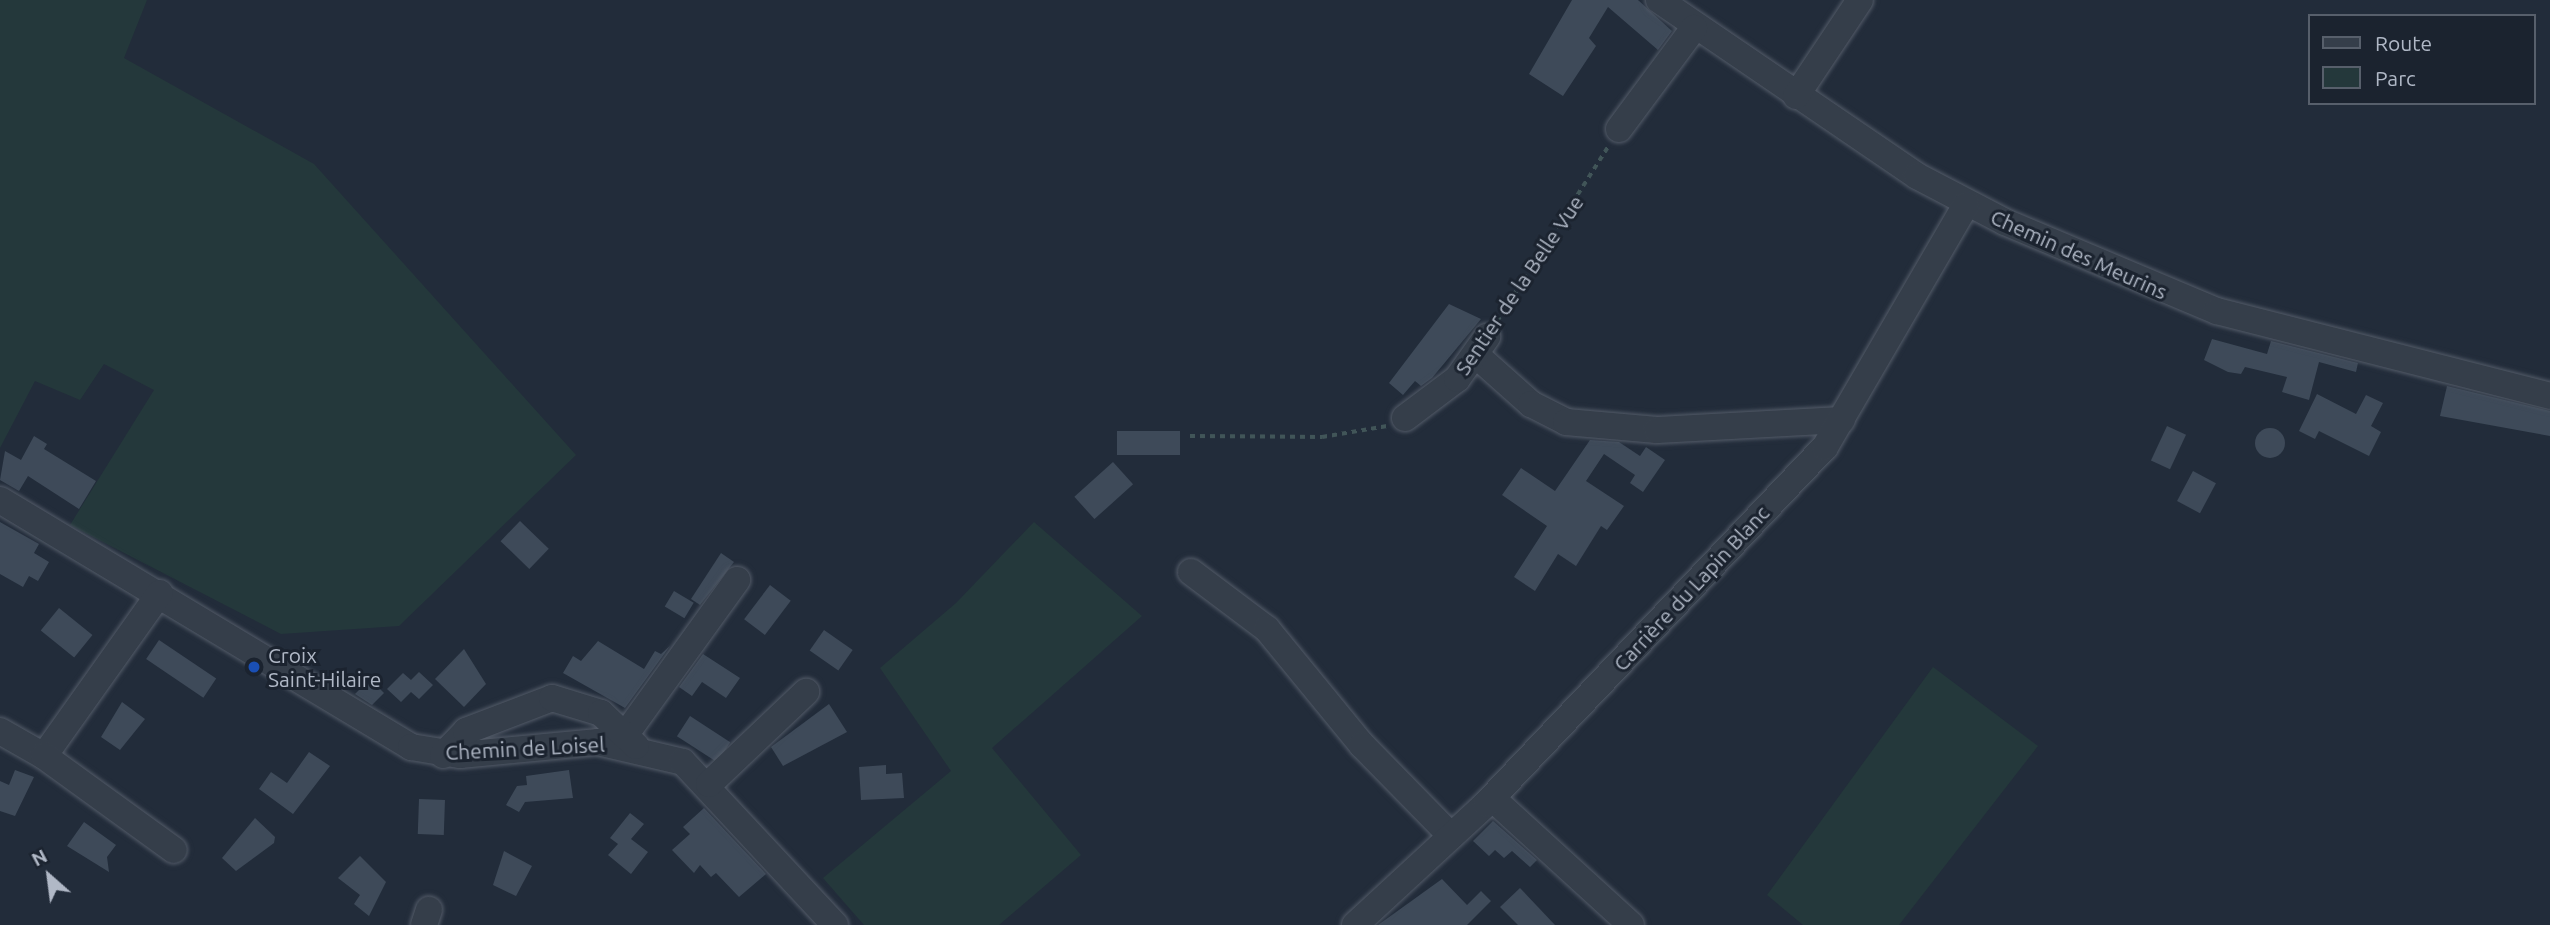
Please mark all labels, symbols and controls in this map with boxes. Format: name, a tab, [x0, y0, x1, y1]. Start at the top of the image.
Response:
legend	[2308, 14, 2536, 105]
text: Route	[2375, 31, 2432, 55]
text: Parc	[2375, 66, 2416, 90]
street label: Sentier de la Belle Vue	[1450, 190, 1588, 380]
street label: Chemin des Meurins	[1987, 204, 2171, 304]
street label: Carrière du Lapin Blanc	[1608, 500, 1774, 676]
place label: Croix Saint-Hilaire	[268, 642, 381, 692]
marker: Croix Saint-Hilaire	[246, 659, 262, 675]
street label: Chemin de Loisel	[445, 731, 605, 765]
north arrow	[14, 841, 84, 911]
text: N	[28, 844, 51, 871]

